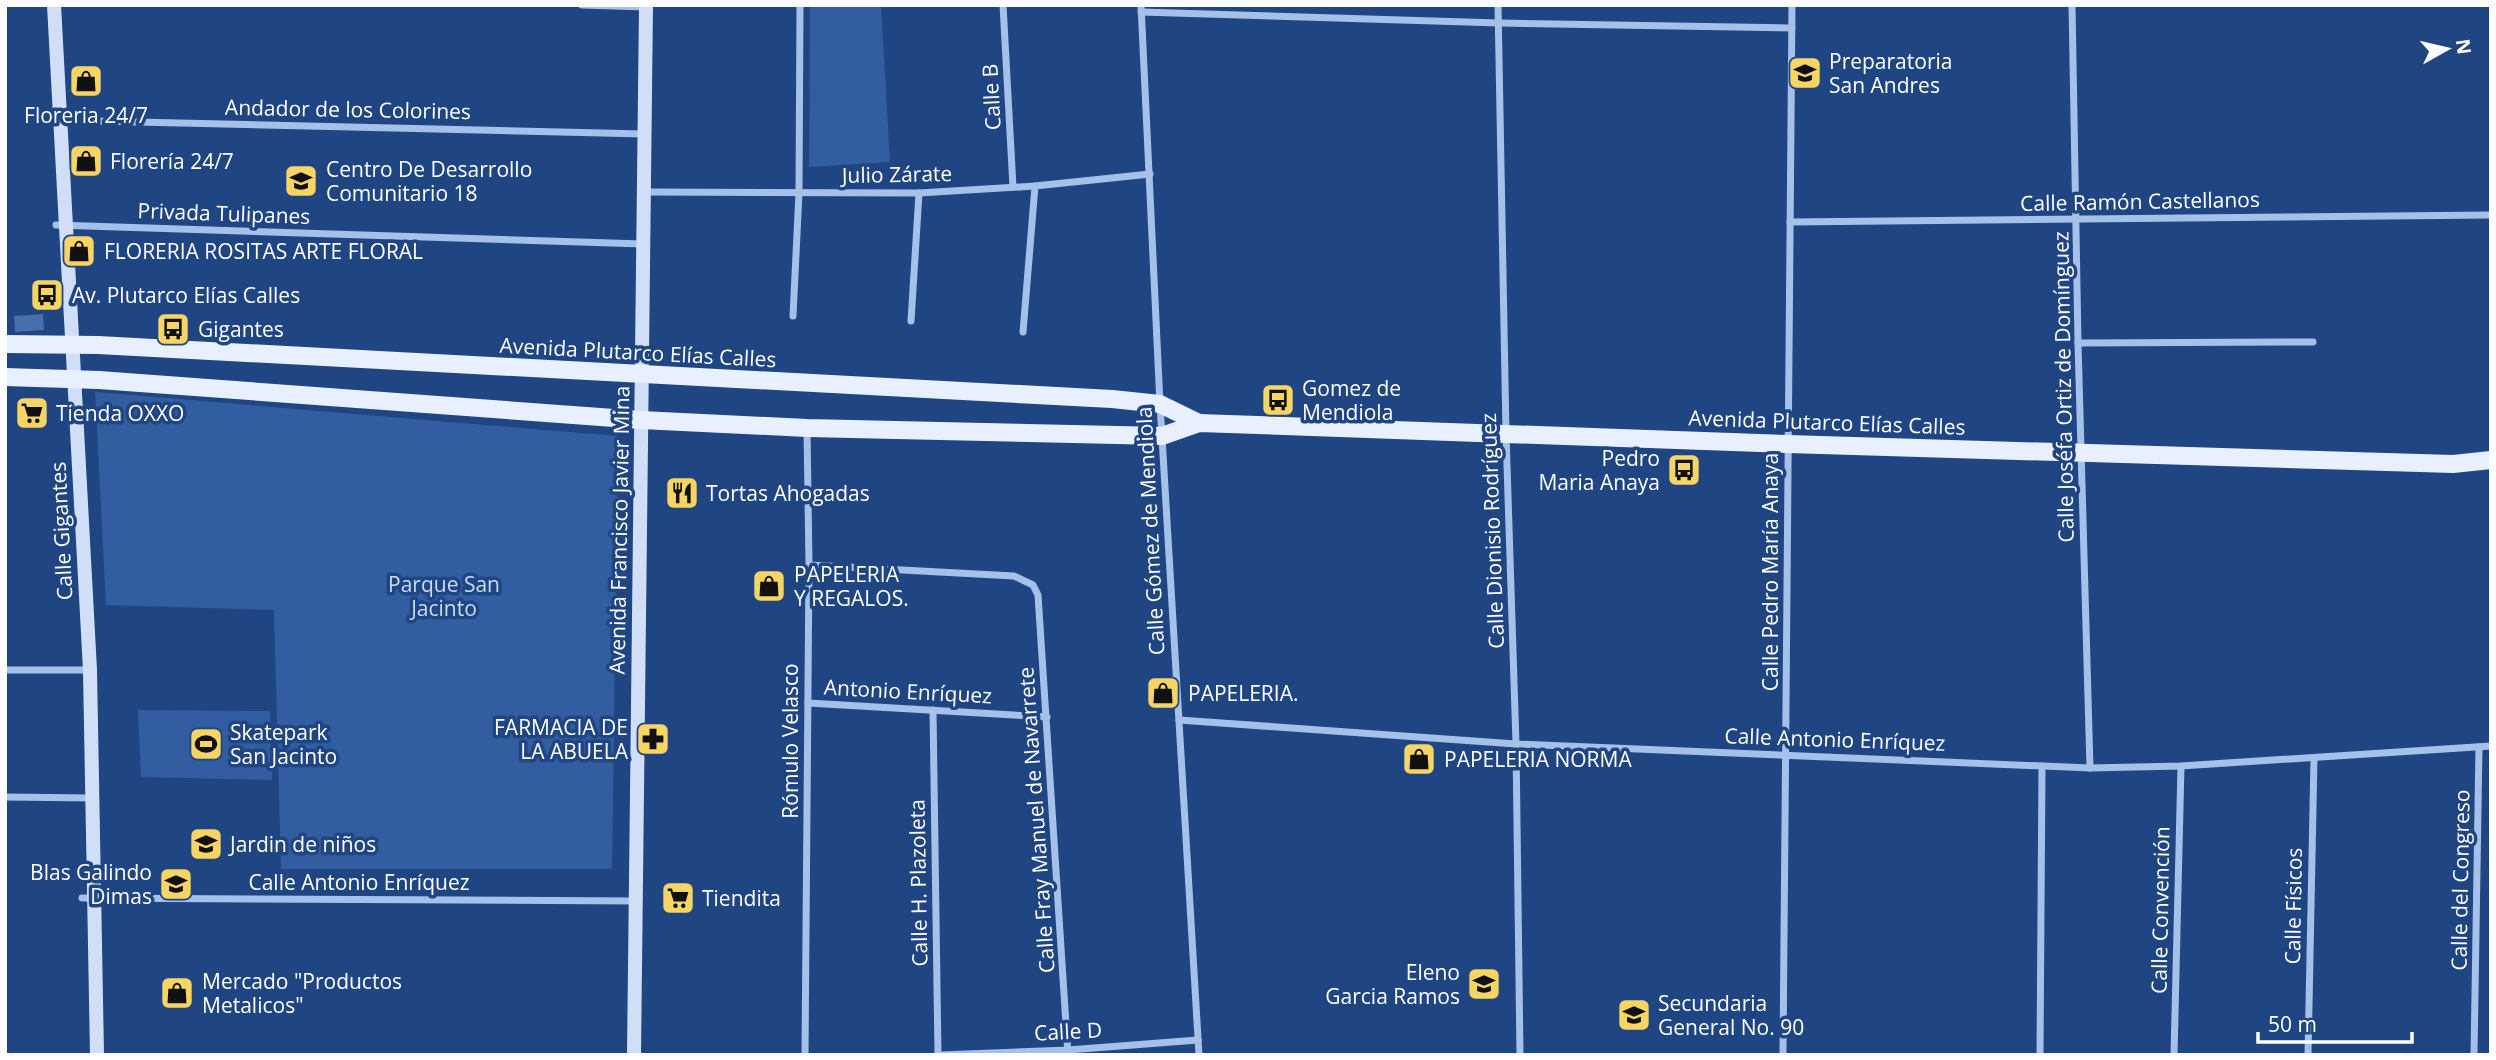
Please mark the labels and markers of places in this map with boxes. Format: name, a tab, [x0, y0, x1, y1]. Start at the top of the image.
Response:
place label: Preparatoria San Andres	[1829, 47, 1952, 99]
school or university icon: Preparatoria San Andres	[1786, 54, 1824, 92]
shop icon: Floreria 24/7	[67, 62, 105, 100]
place label: Floreria 24/7	[24, 101, 148, 129]
shop icon: Florería 24/7	[67, 142, 105, 180]
place label: Florería 24/7	[110, 147, 234, 175]
place label: Centro De Desarrollo Comunitario 18	[326, 155, 532, 207]
school or university icon: Centro De Desarrollo Comunitario 18	[282, 162, 320, 200]
shop icon: FLORERIA ROSITAS ARTE FLORAL	[60, 232, 98, 270]
place label: FLORERIA ROSITAS ARTE FLORAL	[104, 237, 423, 265]
bus stop icon: Av. Plutarco Elías Calles	[28, 276, 66, 314]
place label: Av. Plutarco Elías Calles	[72, 281, 300, 309]
bus stop icon: Gigantes	[154, 310, 192, 348]
place label: Gigantes	[198, 315, 284, 343]
place label: Gomez de Mendiola	[1302, 374, 1401, 426]
bus stop icon: Gomez de Mendiola	[1259, 381, 1297, 419]
supermarket icon: Tienda OXXO	[13, 394, 51, 432]
place label: Tienda OXXO	[56, 399, 184, 427]
place label: Pedro Maria Anaya	[1538, 444, 1660, 496]
bus stop icon: Pedro Maria Anaya	[1665, 451, 1703, 489]
restaurant icon: Tortas Ahogadas	[663, 474, 701, 512]
place label: Tortas Ahogadas	[706, 479, 870, 507]
place label: PAPELERIA Y REGALOS.	[794, 560, 909, 612]
shop icon: PAPELERIA Y REGALOS.	[750, 567, 788, 605]
shop icon: PAPELERIA.	[1144, 674, 1182, 712]
place label: PAPELERIA.	[1188, 679, 1298, 707]
place label: FARMACIA DE LA ABUELA	[494, 713, 629, 765]
place label: Skatepark San Jacinto	[230, 718, 337, 770]
pharmacy icon: FARMACIA DE LA ABUELA	[634, 720, 672, 758]
sports icon: Skatepark San Jacinto	[187, 725, 225, 763]
shop icon: PAPELERIA NORMA	[1400, 740, 1438, 778]
place label: PAPELERIA NORMA	[1444, 745, 1632, 773]
school or university icon: Jardin de niños	[187, 825, 225, 863]
place label: Jardin de niños	[228, 830, 376, 858]
place label: Blas Galindo Dimas	[30, 858, 152, 910]
school or university icon: Blas Galindo Dimas	[157, 865, 195, 903]
supermarket icon: Tiendita	[659, 879, 697, 917]
place label: Tiendita	[702, 884, 781, 912]
place label: Eleno Garcia Ramos	[1325, 958, 1460, 1010]
school or university icon: Eleno Garcia Ramos	[1465, 965, 1503, 1003]
place label: Mercado "Productos Metalicos"	[202, 967, 402, 1019]
shop icon: Mercado "Productos Metalicos"	[158, 974, 196, 1012]
place label: Secundaria General No. 90	[1658, 989, 1804, 1041]
school or university icon: Secundaria General No. 90	[1615, 996, 1653, 1034]

